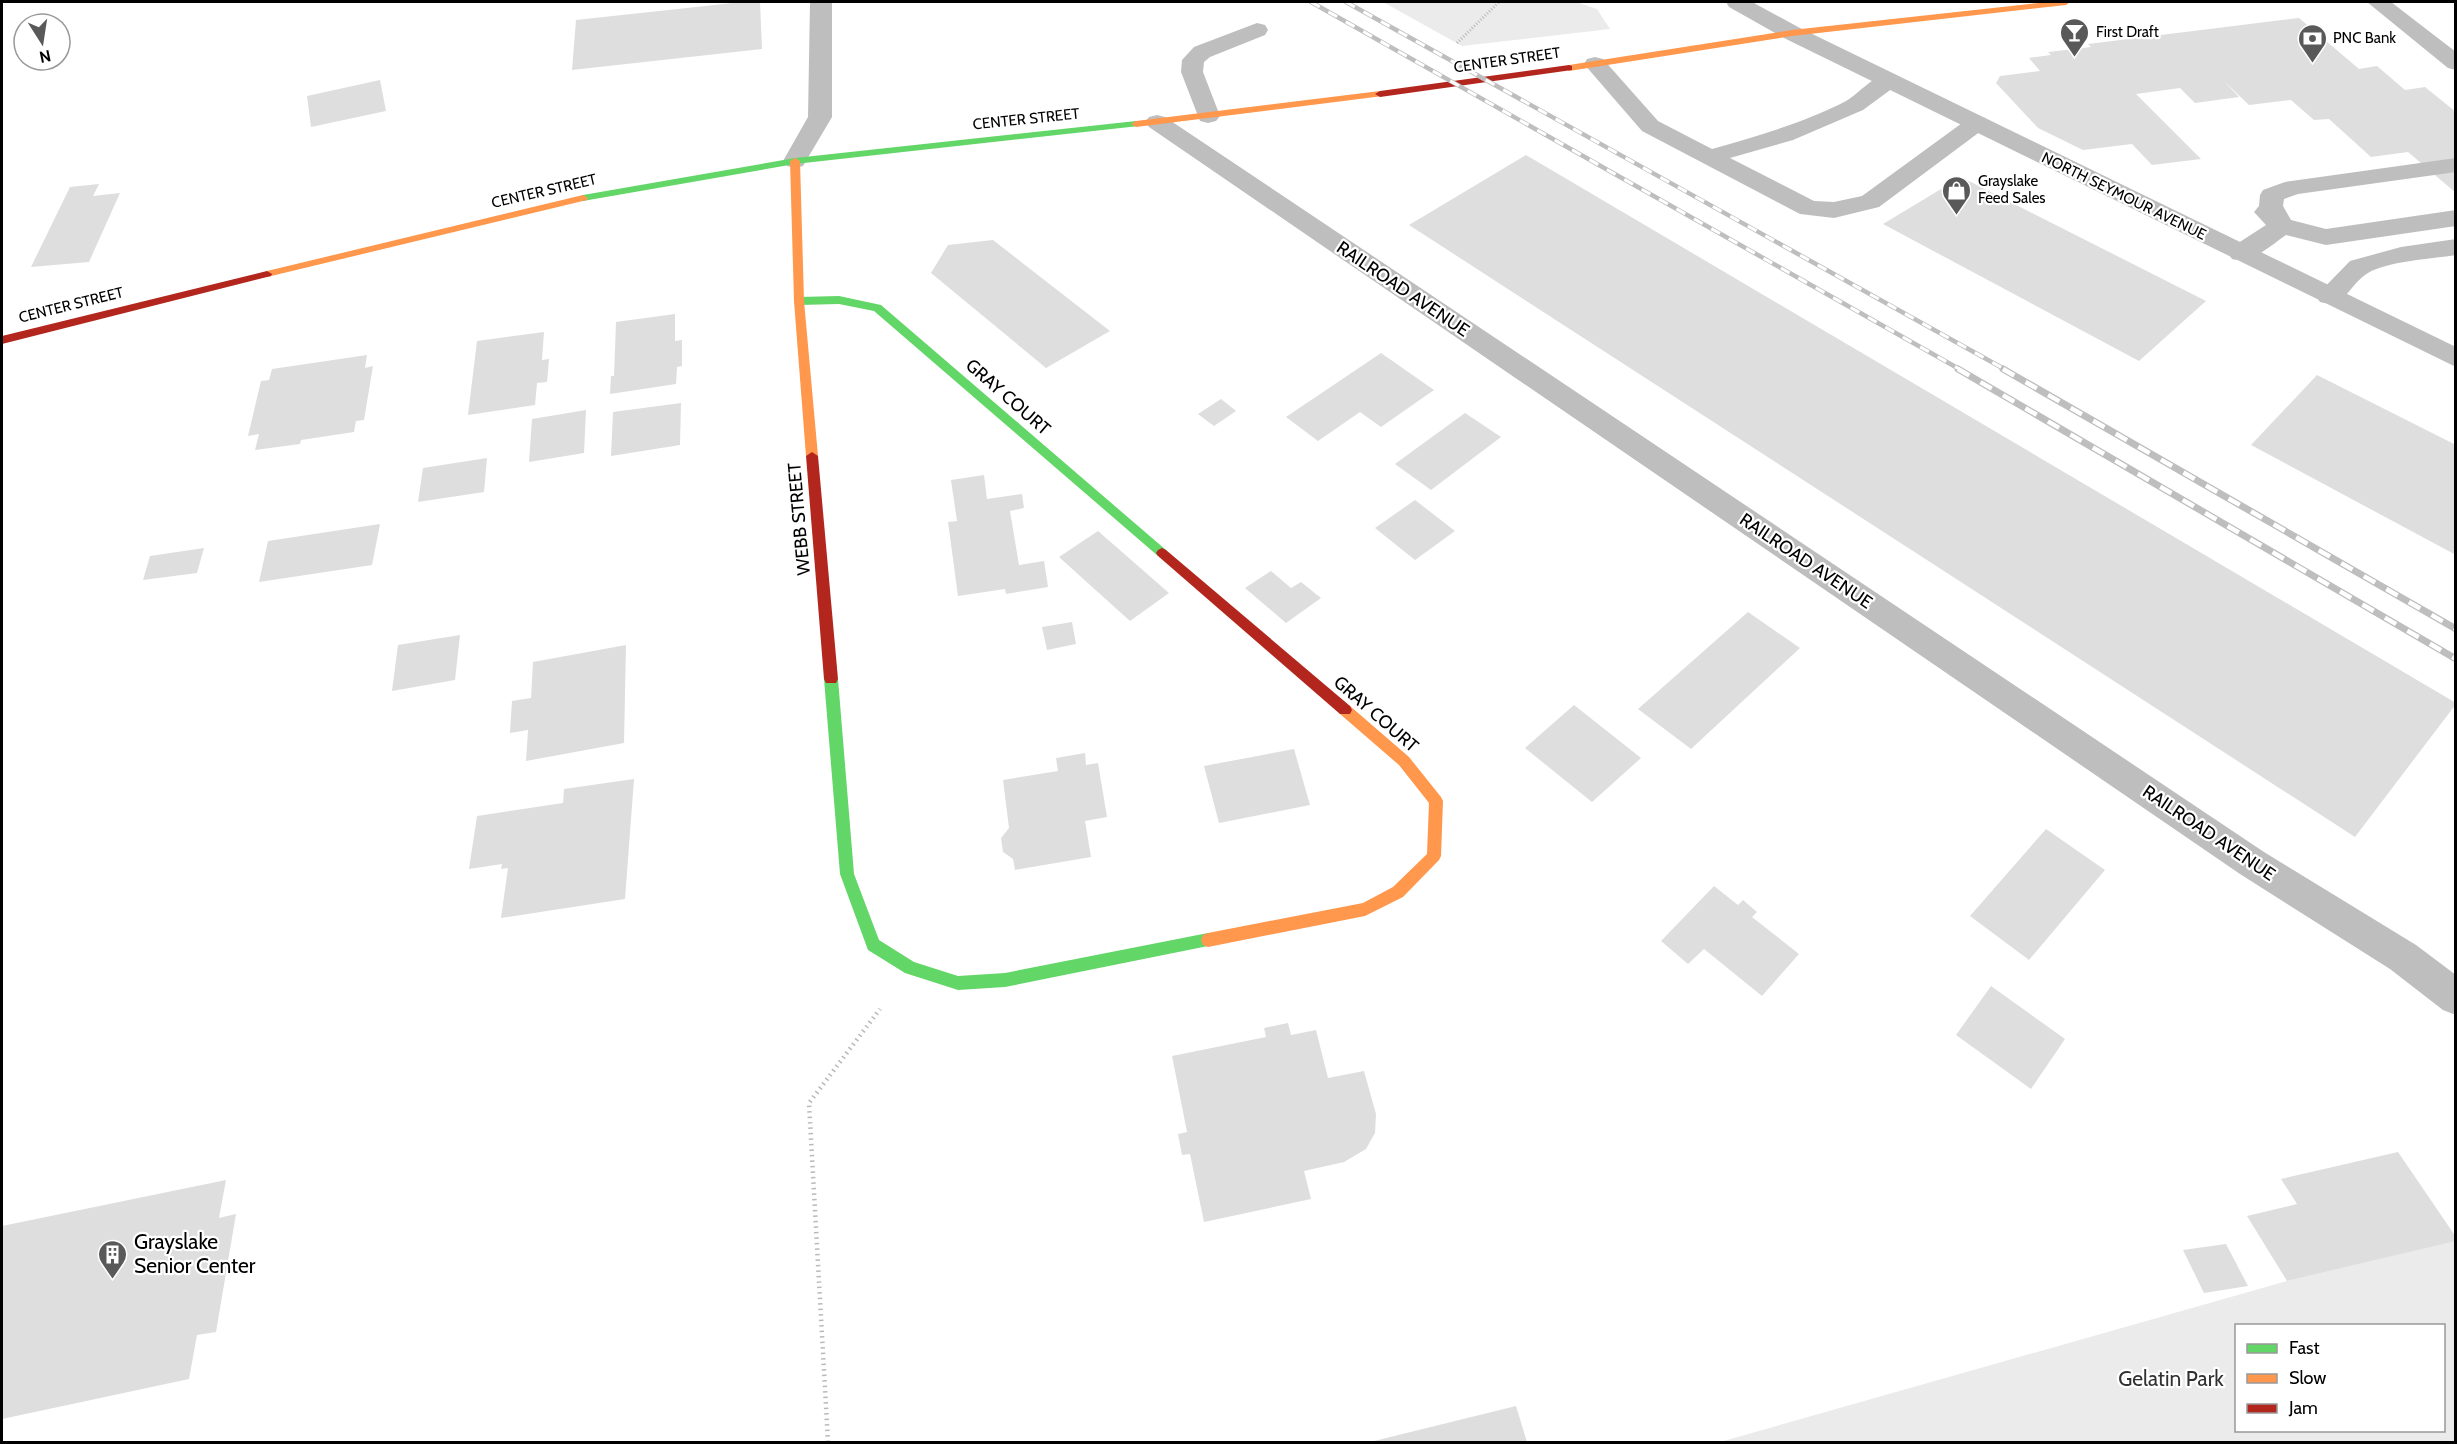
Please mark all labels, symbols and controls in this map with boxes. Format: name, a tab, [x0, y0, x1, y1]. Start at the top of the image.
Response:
north arrow	[12, 12, 72, 72]
bar icon: First Draft	[2059, 16, 2091, 58]
bank icon: PNC Bank	[2296, 22, 2328, 64]
place label: First Draft	[2096, 23, 2159, 41]
place label: PNC Bank	[2333, 29, 2396, 47]
street label: CENTER STREET	[1453, 44, 1561, 76]
text: N	[38, 46, 53, 67]
street label: CENTER STREET	[972, 104, 1080, 134]
street label: NORTH SEYMOUR AVENUE	[2039, 148, 2209, 244]
street label: CENTER STREET	[490, 170, 598, 212]
place label: Grayslake Feed Sales	[1978, 172, 2046, 207]
shop icon: Grayslake Feed Sales	[1941, 174, 1973, 216]
street label: RAILROAD AVENUE	[1333, 237, 1473, 342]
street label: CENTER STREET	[17, 283, 125, 327]
street label: GRAY COURT	[961, 354, 1055, 440]
street label: WEBB STREET	[783, 461, 815, 576]
street label: RAILROAD AVENUE	[1736, 509, 1876, 614]
street label: GRAY COURT	[1329, 671, 1423, 757]
street label: RAILROAD AVENUE	[2139, 781, 2279, 886]
place label: Grayslake Senior Center	[134, 1229, 256, 1278]
building icon: Grayslake Senior Center	[97, 1238, 129, 1280]
legend	[2235, 1324, 2445, 1432]
text: Fast	[2289, 1337, 2320, 1359]
park label: Gelatin Park	[2118, 1366, 2224, 1391]
text: Slow	[2289, 1367, 2326, 1389]
text: Jam	[2288, 1397, 2318, 1419]

